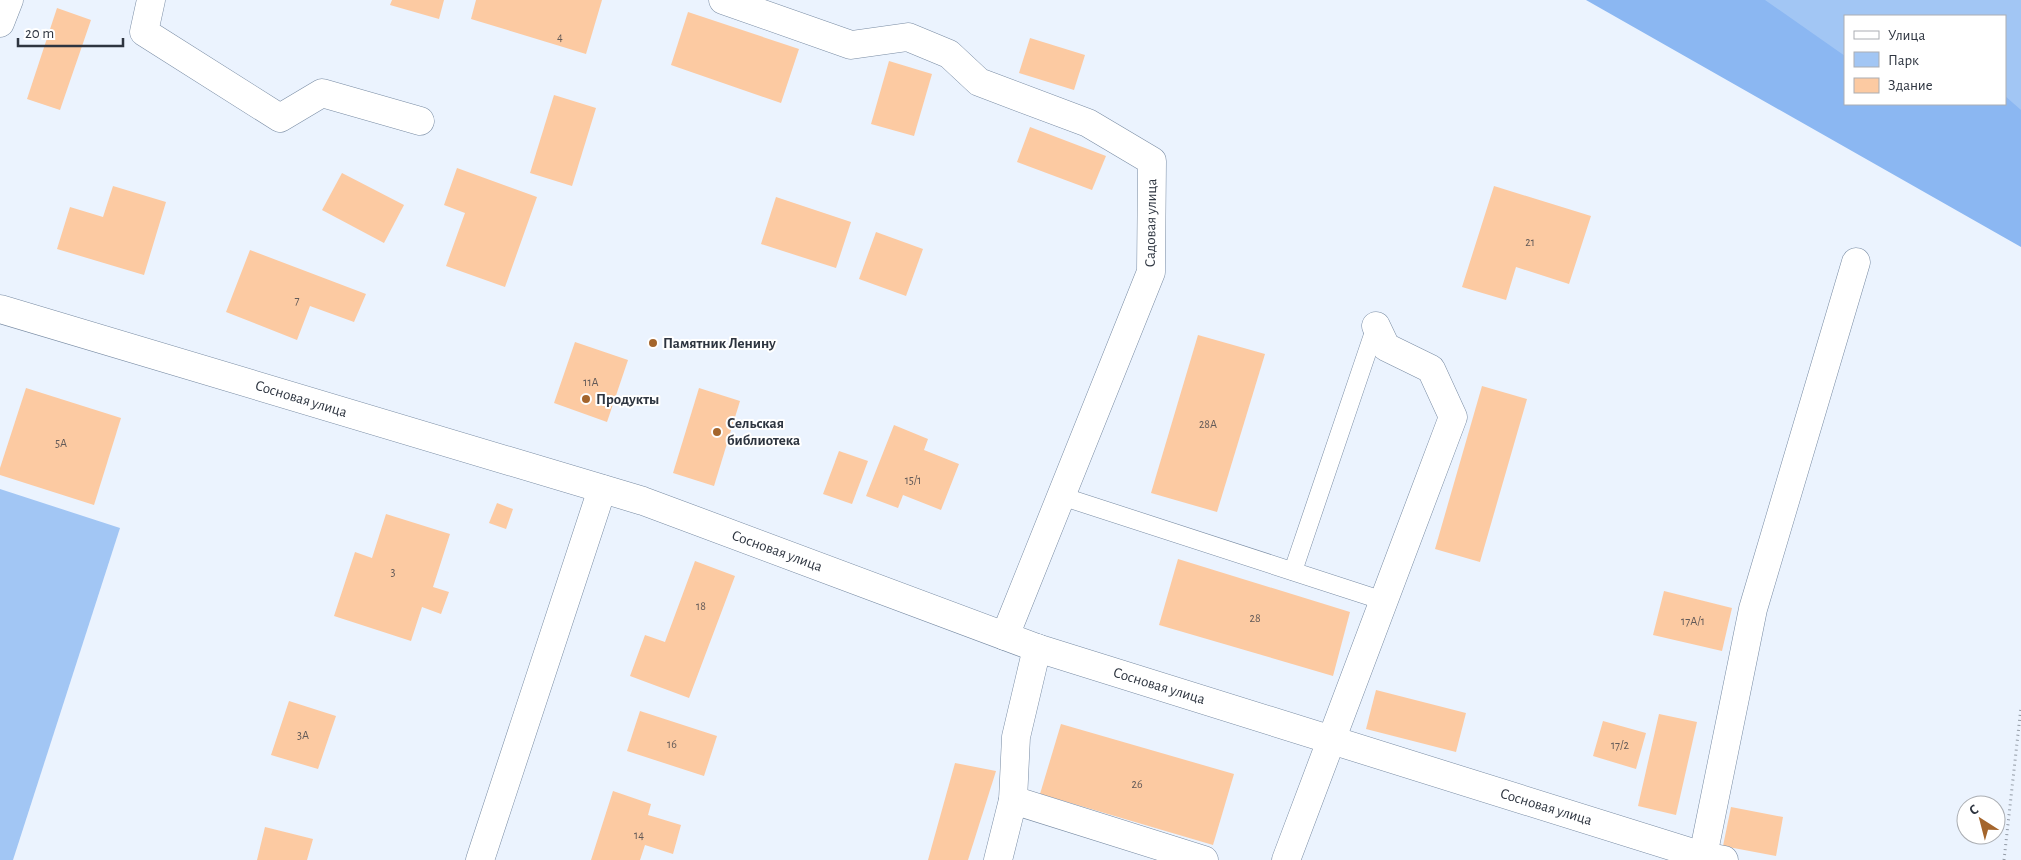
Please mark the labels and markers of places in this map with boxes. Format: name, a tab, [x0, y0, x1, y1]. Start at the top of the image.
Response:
place label: Памятник Ленину	[663, 336, 776, 351]
marker: Памятник Ленину	[647, 337, 659, 349]
place label: Продукты	[596, 392, 659, 407]
marker: Продукты	[580, 393, 592, 405]
place label: Сельская библиотека	[727, 416, 800, 448]
marker: Сельская библиотека	[711, 426, 723, 438]

